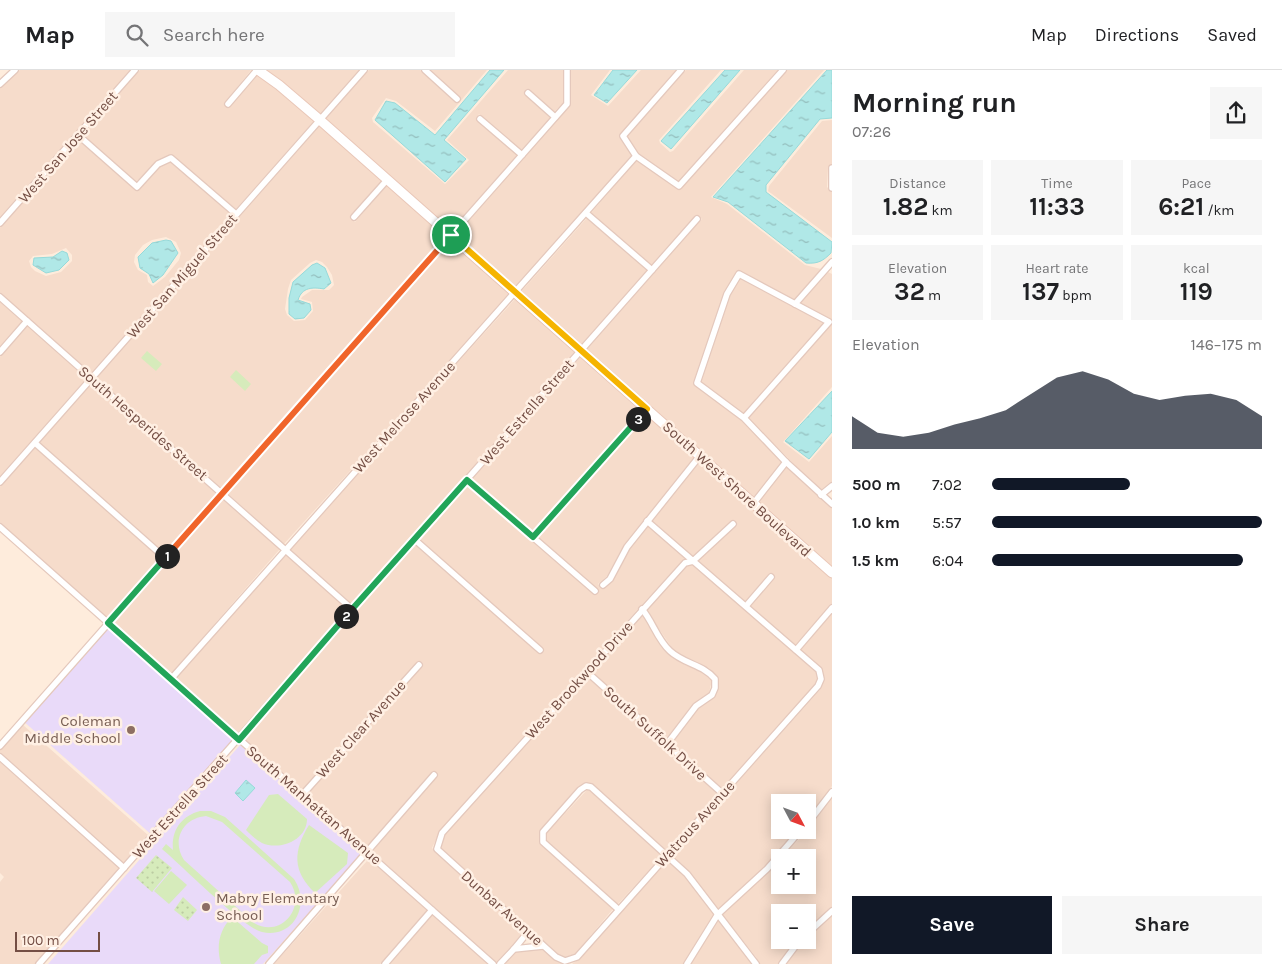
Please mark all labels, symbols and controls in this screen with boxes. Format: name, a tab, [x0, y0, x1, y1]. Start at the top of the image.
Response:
search box	[105, 12, 455, 57]
text: Map	[25, 21, 75, 49]
icon: search	[123, 21, 151, 49]
text: Search here	[163, 24, 265, 46]
text: Map	[1031, 24, 1067, 46]
text: Directions	[1095, 24, 1179, 46]
text: Saved	[1207, 24, 1257, 46]
text: Morning run	[852, 86, 1017, 119]
street label: West San Jose Street	[15, 87, 122, 207]
button: share	[1210, 87, 1262, 139]
text: 07:26	[852, 122, 891, 141]
text: Distance	[889, 175, 946, 192]
text: Time	[1041, 175, 1073, 192]
text: Pace	[1181, 175, 1211, 192]
text: 1.82	[883, 192, 928, 221]
text: 11:33	[1029, 192, 1085, 221]
text: 6:21	[1158, 192, 1204, 221]
text: km	[928, 202, 953, 219]
text: /km	[1204, 202, 1234, 219]
street label: West San Miguel Street	[123, 210, 241, 342]
pin	[430, 214, 472, 256]
icon: arrive	[437, 221, 465, 249]
text: Elevation	[888, 260, 947, 277]
text: Heart rate	[1025, 260, 1089, 277]
text: kcal	[1183, 260, 1210, 277]
text: 32	[894, 277, 925, 306]
text: 137	[1022, 277, 1059, 306]
text: 119	[1180, 277, 1213, 306]
text: m	[925, 287, 941, 304]
text: bpm	[1059, 287, 1092, 304]
text: Elevation	[852, 335, 920, 354]
text: 146–175 m	[1190, 335, 1262, 354]
street label: West Estrella Street	[476, 355, 578, 469]
street label: West Melrose Avenue	[349, 357, 459, 477]
street label: South Hesperides Street	[75, 362, 212, 484]
pin: 3	[626, 406, 650, 432]
text: 3	[634, 411, 643, 428]
street label: South West Shore Boulevard	[659, 417, 815, 561]
text: 500 m	[852, 475, 901, 494]
text: 7:02	[932, 475, 962, 494]
text: 1.0 km	[852, 513, 900, 532]
text: 5:57	[932, 513, 961, 532]
pin: 1	[154, 544, 180, 568]
text: 1	[165, 548, 170, 565]
text: 1.5 km	[852, 551, 899, 570]
text: 6:04	[932, 551, 963, 570]
pin: 2	[334, 604, 358, 628]
text: 2	[342, 608, 351, 625]
street label: West Brookwood Drive	[521, 617, 637, 743]
street label: West Clear Avenue	[312, 676, 410, 782]
street label: South Suffolk Drive	[600, 682, 710, 784]
place label: Coleman Middle School	[24, 712, 121, 747]
marker: Coleman Middle School	[125, 724, 137, 736]
street label: South Manhattan Avenue	[243, 741, 385, 869]
street label: West Estrella Street	[128, 750, 232, 862]
street label: Watrous Avenue	[651, 777, 739, 871]
north arrow	[771, 794, 816, 839]
map controls	[771, 794, 816, 949]
button: +	[771, 849, 816, 894]
street label: Dunbar Avenue	[458, 867, 546, 949]
place label: Mabry Elementary School	[216, 889, 339, 924]
button: Save	[852, 896, 1052, 954]
button: Share	[1062, 896, 1262, 954]
marker: Mabry Elementary School	[200, 901, 212, 913]
button: −	[771, 904, 816, 949]
scale bar	[15, 929, 100, 952]
text: 100 m	[22, 932, 60, 949]

